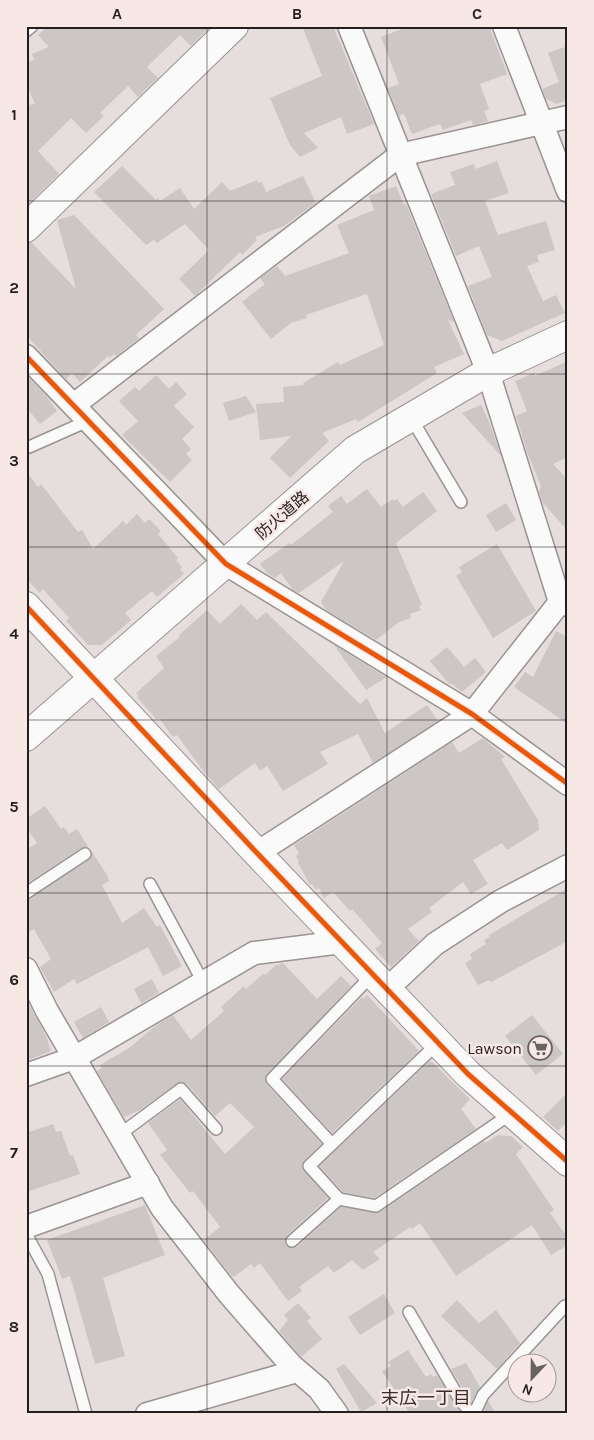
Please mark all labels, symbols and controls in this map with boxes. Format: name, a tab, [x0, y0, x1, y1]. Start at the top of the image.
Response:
text: A	[112, 4, 122, 23]
text: B	[292, 4, 302, 23]
text: C	[472, 4, 482, 23]
text: 1	[11, 105, 17, 124]
text: 2	[9, 278, 19, 297]
text: 3	[9, 451, 19, 470]
street label: 防火道路	[252, 487, 312, 543]
text: 4	[9, 624, 19, 643]
text: 5	[9, 797, 19, 816]
text: 6	[9, 970, 19, 989]
supermarket icon: Lawson	[527, 1035, 553, 1061]
place label: Lawson	[467, 1039, 522, 1058]
text: 7	[10, 1143, 18, 1162]
text: 8	[9, 1317, 19, 1336]
north arrow	[506, 1352, 556, 1402]
text: N	[519, 1380, 535, 1399]
district label: 末広一丁目	[381, 1387, 471, 1409]

